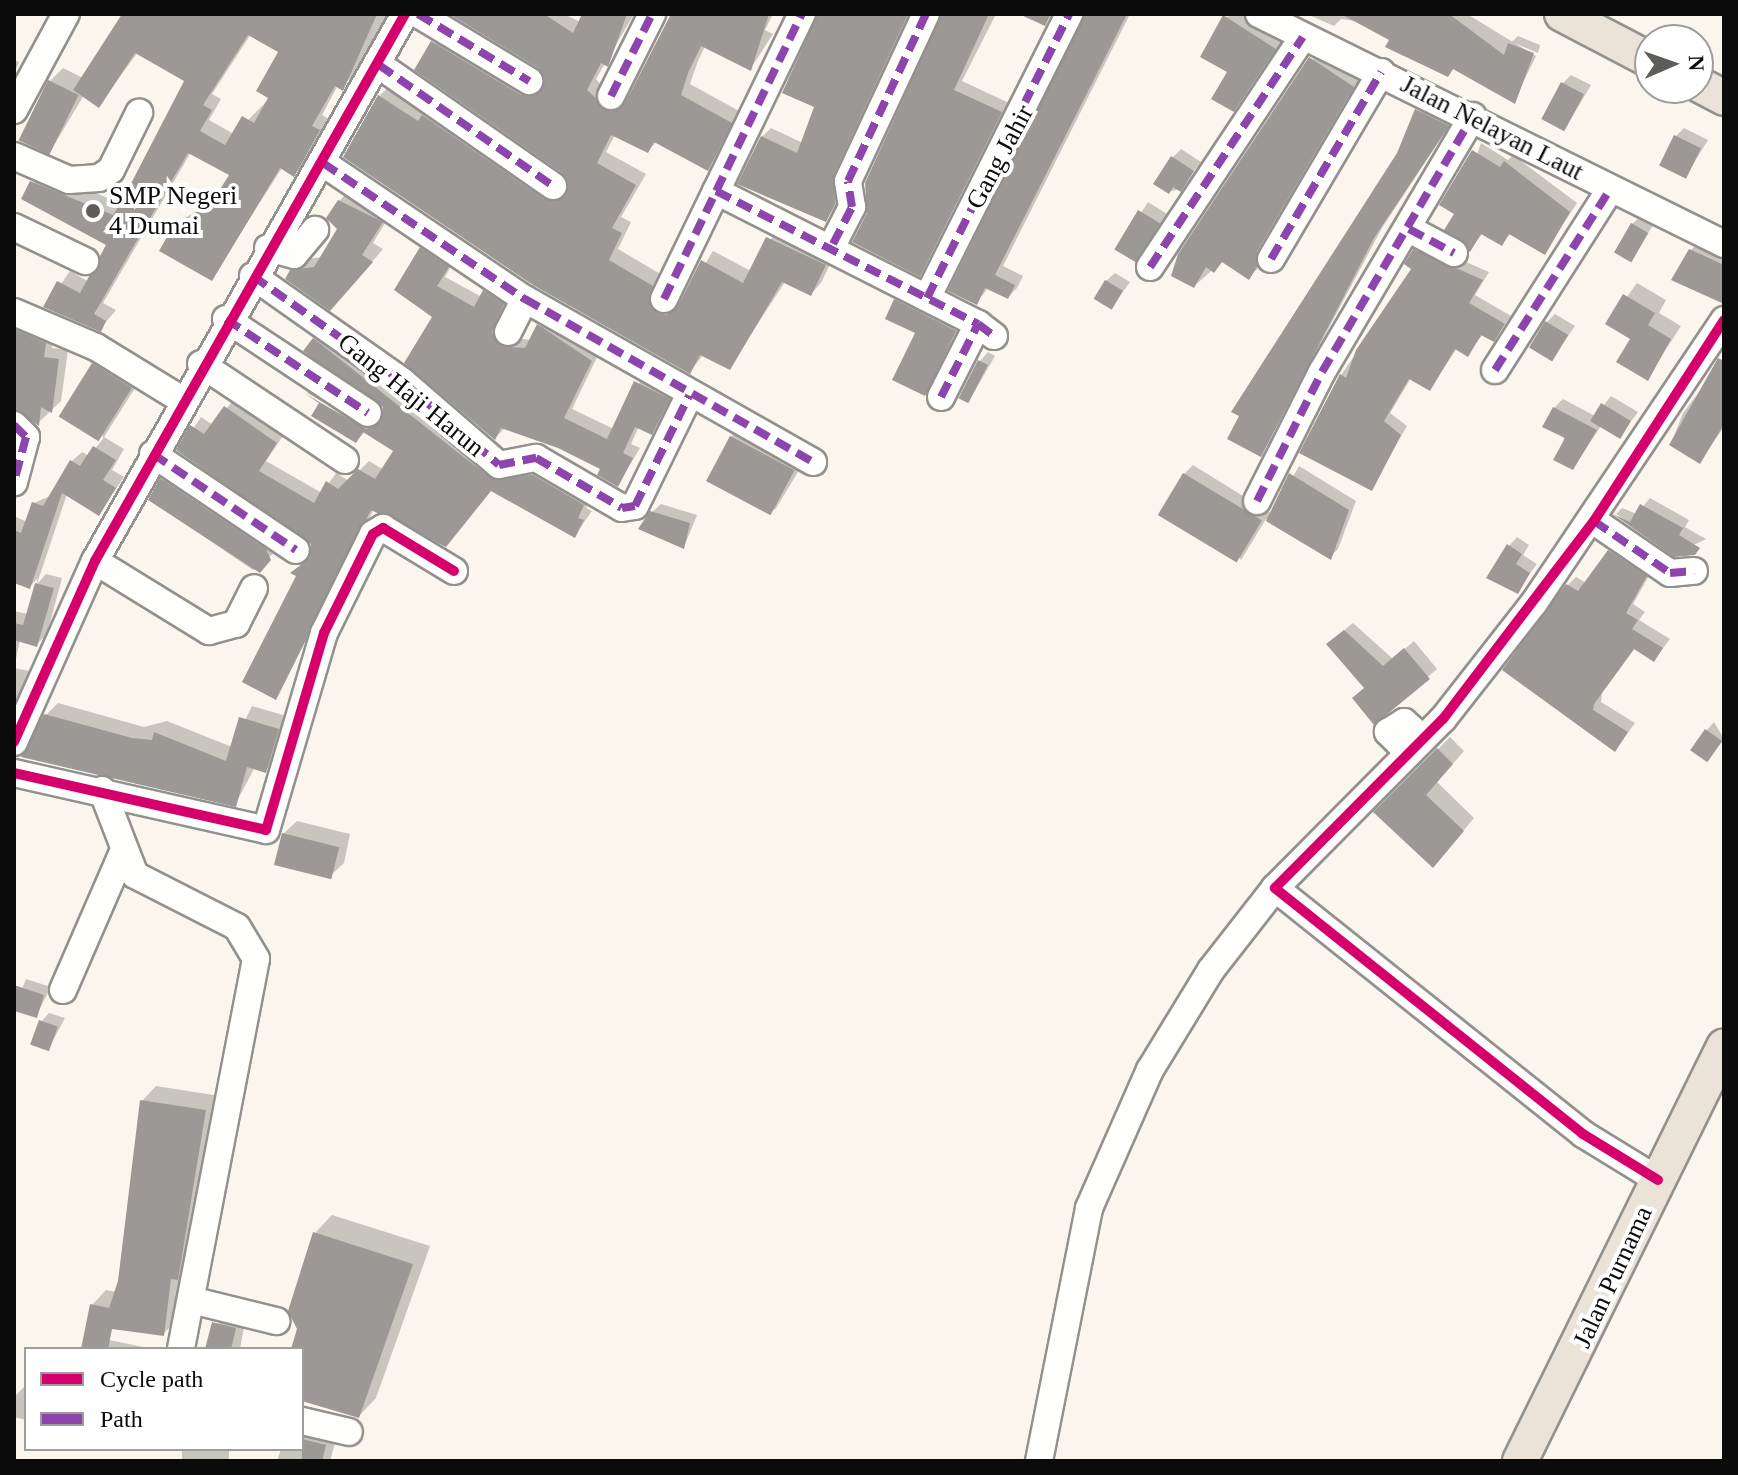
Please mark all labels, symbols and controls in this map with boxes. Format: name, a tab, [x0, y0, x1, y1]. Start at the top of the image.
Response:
north arrow	[1634, 24, 1714, 104]
text: N	[1684, 55, 1709, 72]
street label: Jalan Nelayan Laut	[1396, 69, 1588, 187]
street label: Gang Jahir	[960, 100, 1040, 214]
place label: SMP Negeri 4 Dumai	[109, 180, 238, 242]
marker: SMP Negeri 4 Dumai	[84, 202, 102, 220]
street label: Gang Haji Harun	[332, 327, 490, 463]
street label: Jalan Purnama	[1567, 1201, 1659, 1353]
legend	[24, 1347, 304, 1451]
text: Cycle path	[100, 1366, 203, 1392]
text: Path	[100, 1406, 143, 1432]

